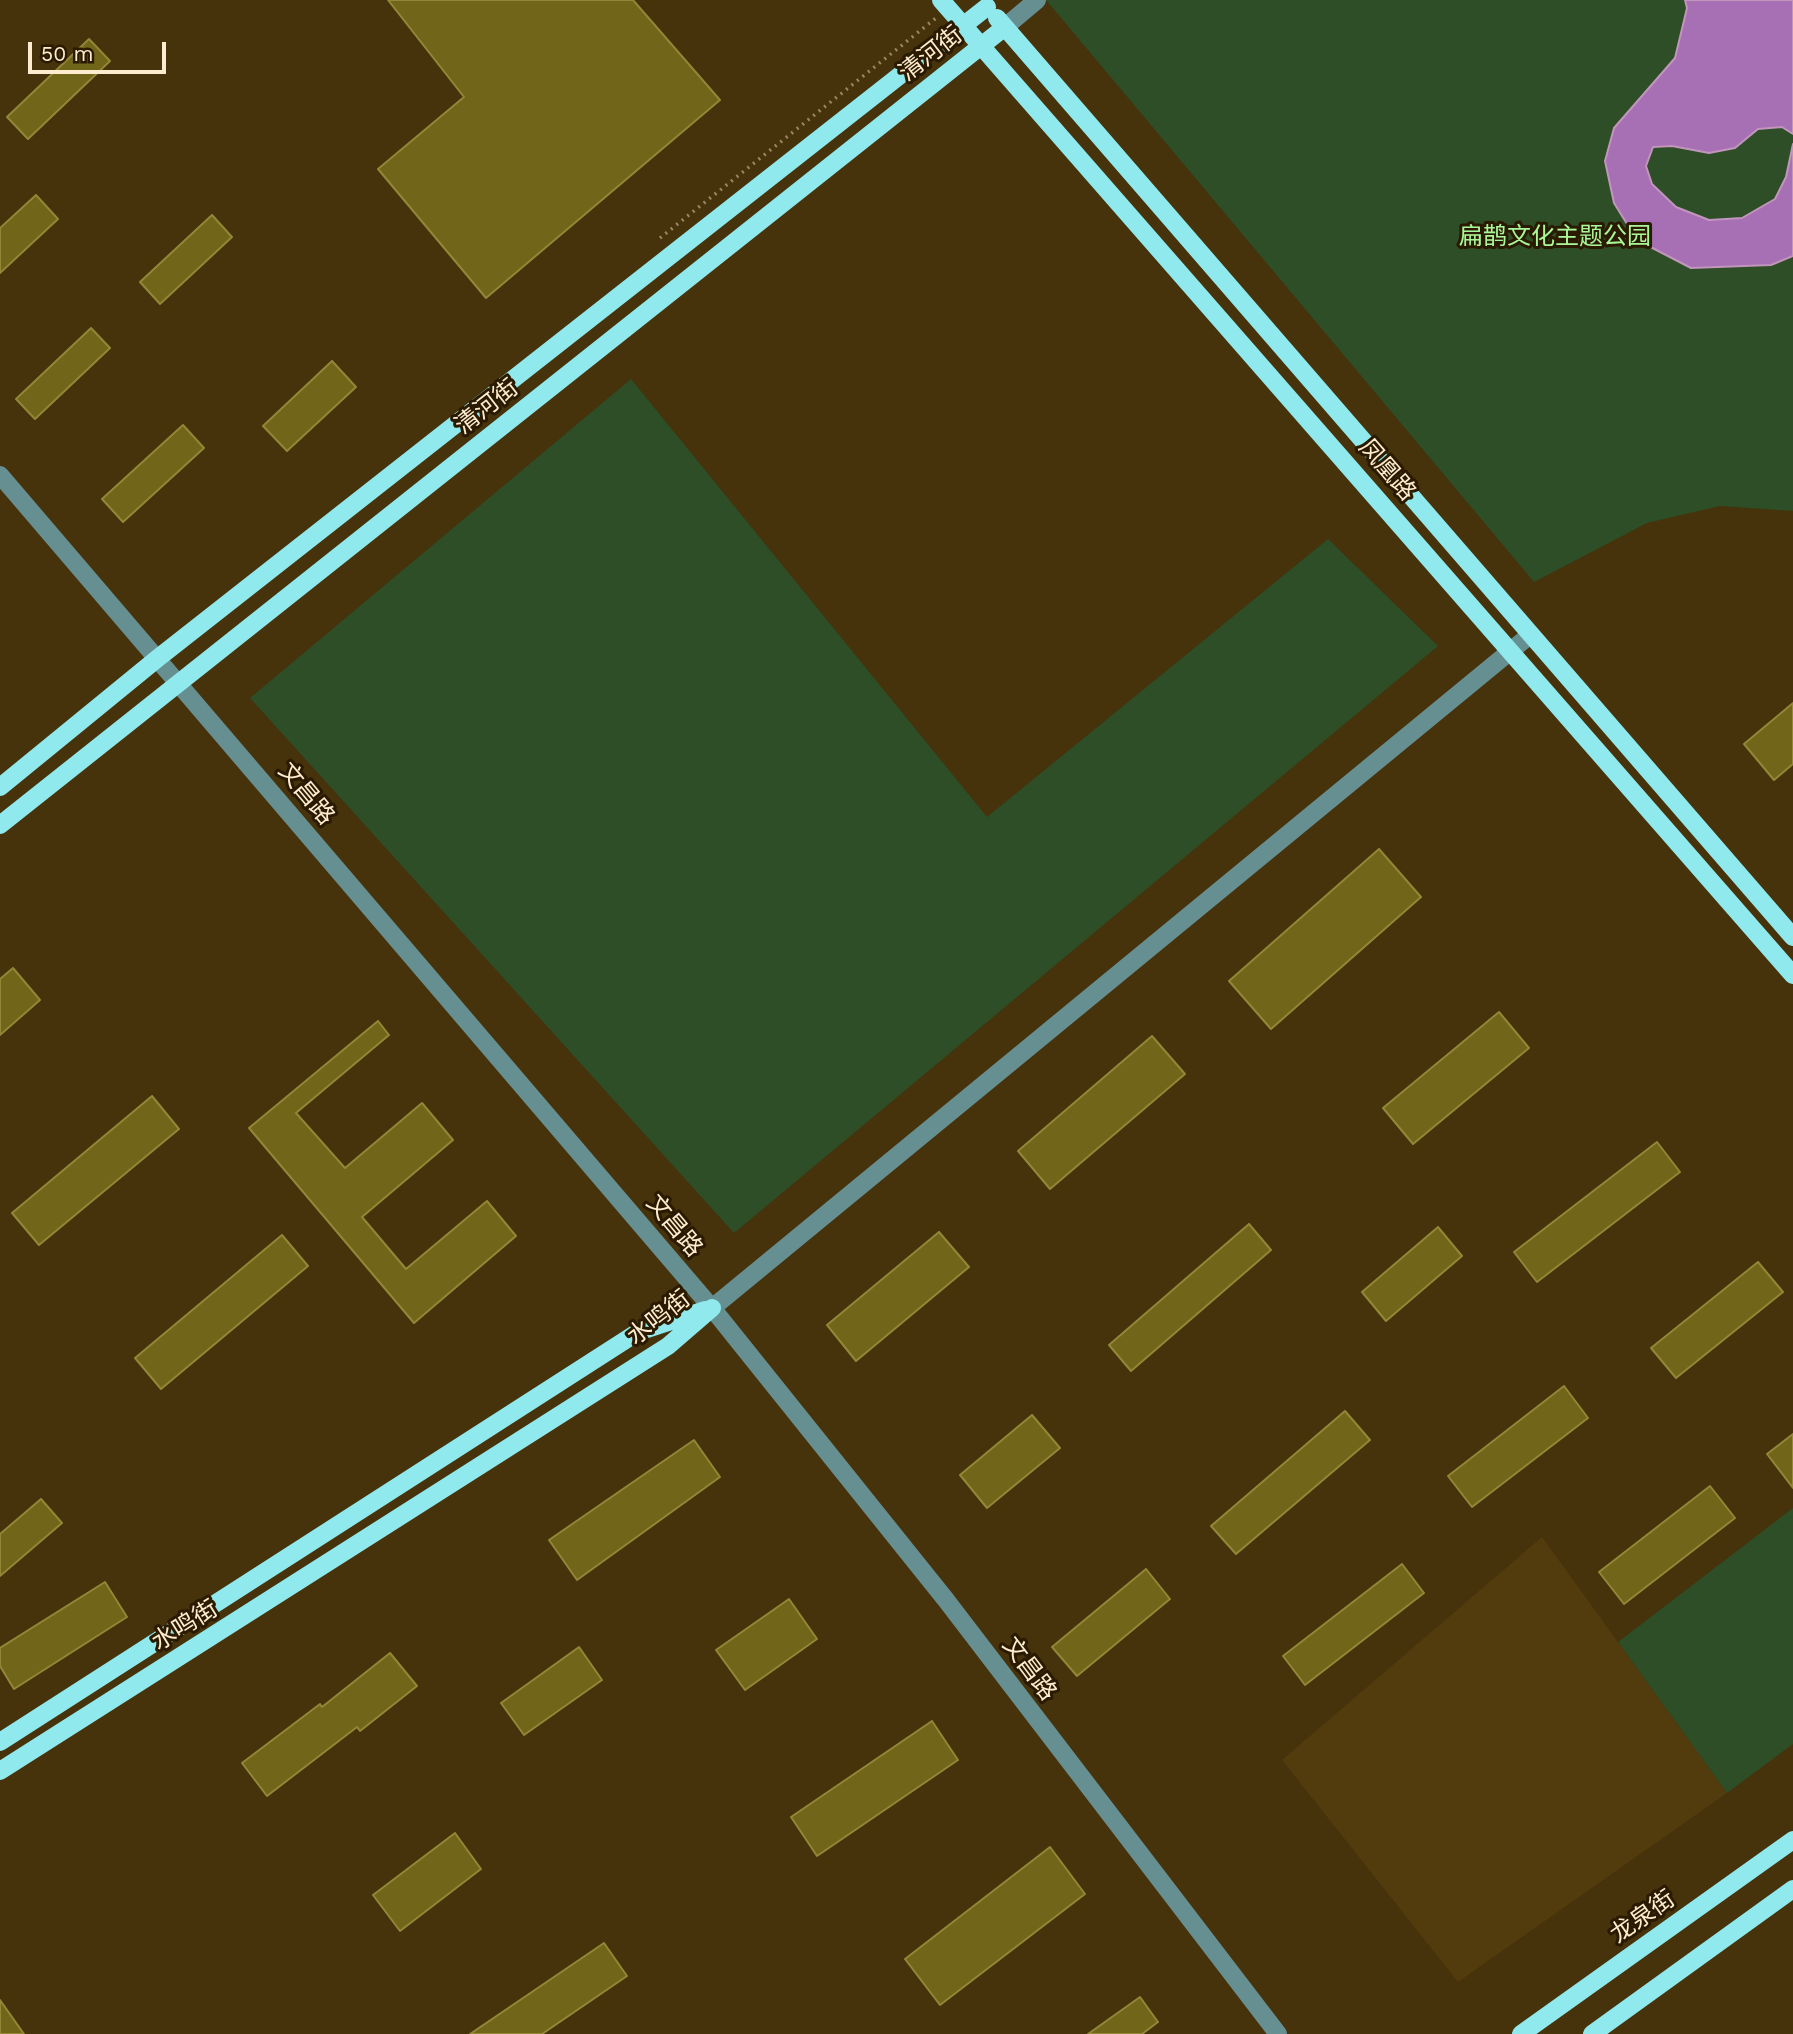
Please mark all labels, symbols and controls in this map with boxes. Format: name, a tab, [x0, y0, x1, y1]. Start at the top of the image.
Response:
street label: 清河街	[894, 20, 968, 88]
scale bar	[32, 28, 170, 72]
text: 50 m	[41, 41, 93, 66]
park label: 扁鹊文化主题公园	[1459, 223, 1651, 251]
street label: 清河街	[450, 373, 524, 441]
street label: 凤凰路	[1353, 433, 1421, 507]
street label: 文昌路	[272, 757, 340, 831]
street label: 文昌路	[640, 1189, 708, 1263]
street label: 水鸣街	[622, 1284, 696, 1352]
street label: 水鸣街	[147, 1595, 223, 1657]
street label: 文昌路	[996, 1632, 1062, 1706]
street label: 龙泉街	[1605, 1885, 1681, 1949]

